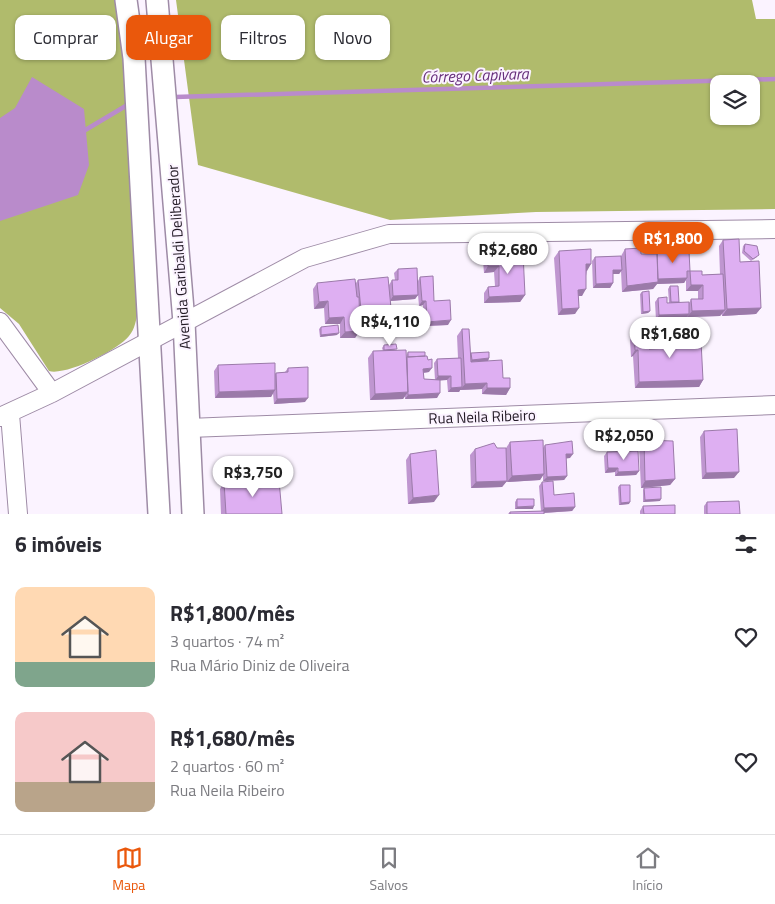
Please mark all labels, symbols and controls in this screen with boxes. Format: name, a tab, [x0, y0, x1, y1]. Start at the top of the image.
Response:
chip: Comprar	[15, 15, 116, 60]
chip: Alugar	[126, 15, 211, 60]
chip: Filtros	[221, 15, 305, 60]
chip: Novo	[315, 15, 390, 60]
water label: Córrego Capivara	[421, 61, 530, 89]
map controls	[710, 75, 760, 125]
button: layers	[710, 75, 760, 125]
street label: Avenida Garibaldi Deliberador	[161, 164, 196, 350]
pin: R$1,800	[627, 222, 719, 264]
text: R$1,800	[644, 226, 702, 250]
pin: R$2,680	[462, 232, 554, 275]
text: R$2,680	[479, 237, 537, 261]
pin: R$4,110	[344, 304, 436, 347]
text: R$4,110	[361, 309, 419, 333]
pin: R$1,680	[624, 316, 716, 359]
text: R$1,680	[641, 321, 699, 345]
street label: Rua Neila Ribeiro	[428, 403, 536, 430]
pin: R$2,050	[578, 418, 670, 461]
text: R$2,050	[595, 423, 653, 447]
pin: R$3,750	[207, 456, 299, 498]
text: R$3,750	[224, 460, 282, 484]
text: 6 imóveis	[15, 528, 102, 560]
icon: filters	[732, 530, 760, 558]
text: R$1,800/mês	[170, 597, 295, 629]
icon: home	[55, 607, 115, 667]
icon: heart	[732, 623, 760, 651]
text: 3 quartos · 74 m²	[170, 629, 284, 653]
text: Rua Mário Diniz de Oliveira	[170, 653, 350, 677]
text: R$1,680/mês	[170, 722, 295, 754]
icon: home	[55, 732, 115, 792]
icon: heart	[732, 748, 760, 776]
text: 2 quartos · 60 m²	[170, 754, 284, 778]
text: Rua Neila Ribeiro	[170, 778, 285, 802]
tab: Mapa	[112, 844, 145, 895]
tab: Salvos	[370, 844, 408, 895]
tab: Início	[632, 844, 663, 895]

